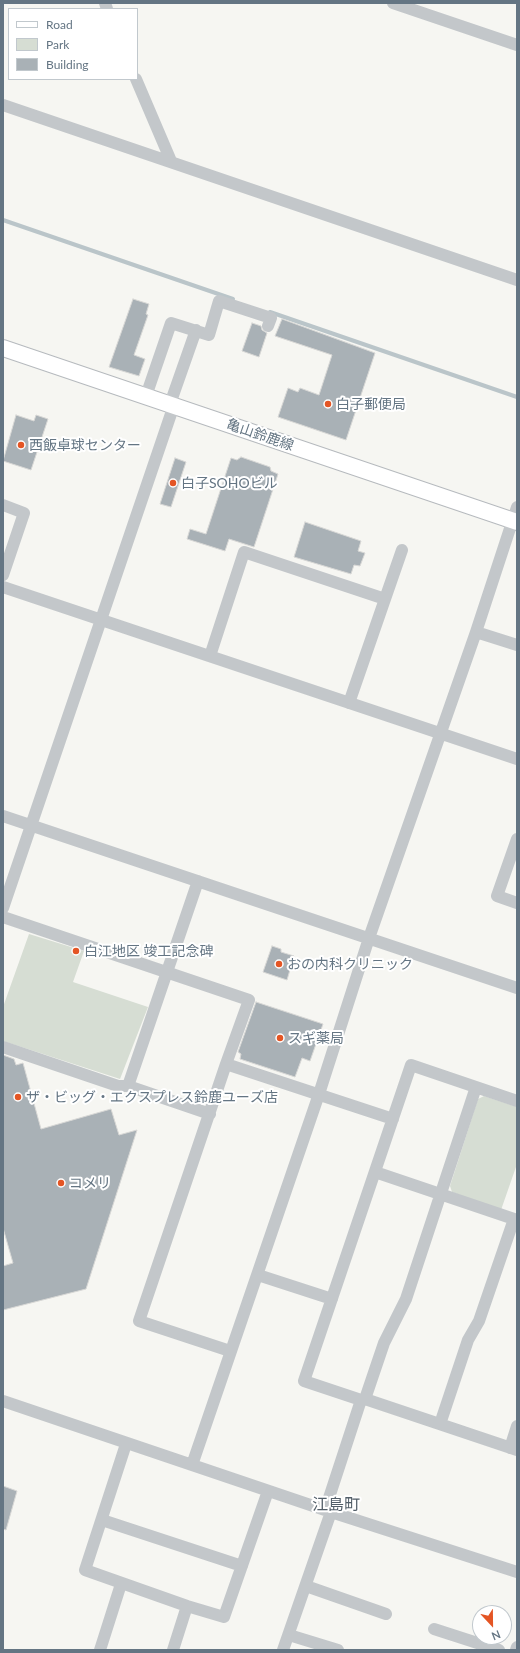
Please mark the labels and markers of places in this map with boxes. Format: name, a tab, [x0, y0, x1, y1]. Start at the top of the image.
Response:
place label: 白子郵便局	[336, 396, 406, 412]
marker: 白子郵便局	[323, 399, 333, 409]
place label: 西飯卓球センター	[29, 437, 141, 453]
marker: 西飯卓球センター	[16, 440, 26, 450]
place label: 白子SOHOビル	[181, 475, 278, 491]
marker: 白子SOHOビル	[168, 478, 178, 488]
place label: 白江地区 竣工記念碑	[84, 943, 214, 959]
marker: 白江地区 竣工記念碑	[71, 946, 81, 956]
place label: おの内科クリニック	[287, 956, 413, 972]
marker: おの内科クリニック	[274, 959, 284, 969]
place label: スギ薬局	[288, 1030, 344, 1046]
marker: スギ薬局	[275, 1033, 285, 1043]
place label: ザ・ビッグ・エクスプレス鈴鹿ユーズ店	[26, 1089, 278, 1105]
marker: ザ・ビッグ・エクスプレス鈴鹿ユーズ店	[13, 1092, 23, 1102]
place label: コメリ	[69, 1175, 111, 1191]
marker: コメリ	[56, 1178, 66, 1188]

